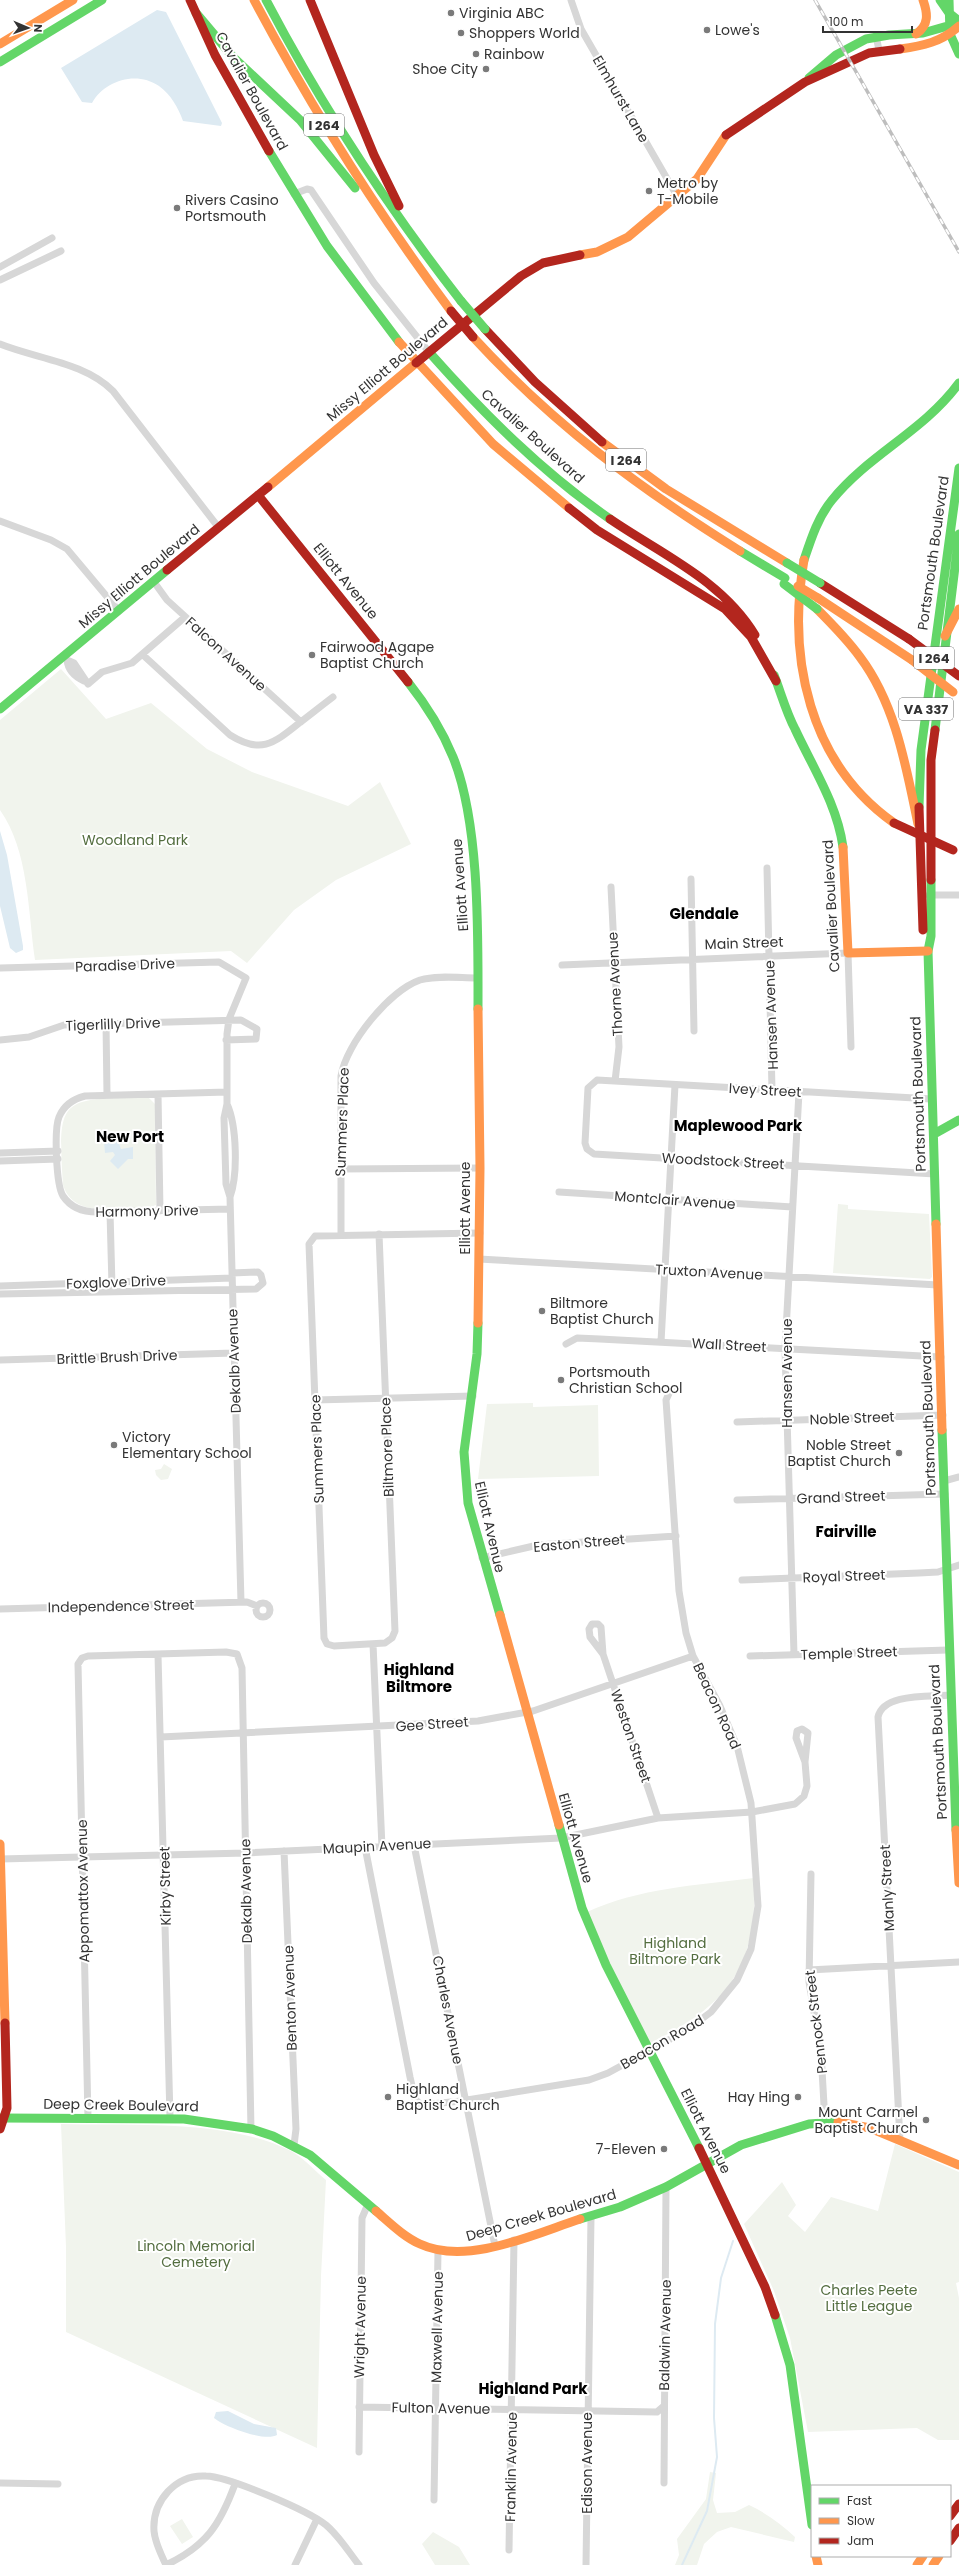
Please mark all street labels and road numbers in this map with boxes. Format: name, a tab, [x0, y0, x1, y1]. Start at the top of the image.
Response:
street label: Cavalier Boulevard	[211, 28, 293, 154]
street label: Elmhurst Lane	[588, 52, 654, 146]
road number: I 264	[304, 114, 344, 136]
street label: Missy Elliott Boulevard	[322, 312, 452, 426]
street label: Cavalier Boulevard	[477, 384, 589, 488]
road number: I 264	[606, 449, 646, 471]
street label: Portsmouth Boulevard	[912, 475, 954, 631]
street label: Missy Elliott Boulevard	[74, 519, 204, 633]
street label: Elliott Avenue	[309, 539, 383, 624]
street label: Falcon Avenue	[181, 612, 271, 696]
road number: I 264	[914, 647, 954, 669]
road number: VA 337	[899, 698, 953, 720]
street label: Elliott Avenue	[447, 838, 473, 932]
street label: Cavalier Boulevard	[818, 839, 844, 973]
street label: Thorne Avenue	[602, 931, 628, 1037]
street label: Main Street	[704, 932, 784, 954]
street label: Paradise Drive	[75, 953, 176, 977]
street label: Hansen Avenue	[759, 960, 783, 1070]
street label: Tigerlilly Drive	[65, 1012, 161, 1036]
street label: Portsmouth Boulevard	[905, 1016, 931, 1172]
street label: Summers Place	[330, 1067, 354, 1177]
street label: Ivey Street	[728, 1078, 802, 1102]
street label: Woodstock Street	[661, 1148, 785, 1174]
street label: Elliott Avenue	[455, 1161, 475, 1254]
street label: Montclair Avenue	[614, 1186, 737, 1214]
street label: Harmony Drive	[95, 1200, 199, 1222]
street label: Truxton Avenue	[655, 1259, 764, 1285]
street label: Foxglove Drive	[66, 1270, 167, 1294]
street label: Dekalb Avenue	[222, 1308, 246, 1414]
street label: Hansen Avenue	[777, 1318, 797, 1428]
street label: Wall Street	[691, 1333, 767, 1357]
street label: Portsmouth Boulevard	[915, 1340, 941, 1496]
street label: Brittle Brush Drive	[56, 1345, 178, 1369]
street label: Summers Place	[305, 1394, 329, 1504]
street label: Biltmore Place	[375, 1396, 399, 1497]
street label: Noble Street	[809, 1407, 895, 1429]
street label: Elliott Avenue	[470, 1479, 510, 1575]
street label: Grand Street	[796, 1485, 886, 1509]
street label: Easton Street	[532, 1529, 626, 1557]
street label: Royal Street	[802, 1565, 886, 1587]
street label: Independence Street	[48, 1595, 194, 1617]
street label: Temple Street	[800, 1641, 898, 1665]
street label: Beacon Road	[688, 1659, 746, 1753]
street label: Portsmouth Boulevard	[924, 1664, 952, 1820]
street label: Weston Street	[606, 1687, 656, 1785]
street label: Gee Street	[395, 1711, 469, 1737]
street label: Elliott Avenue	[554, 1791, 599, 1886]
street label: Appomattox Avenue	[72, 1819, 94, 1963]
street label: Maupin Avenue	[322, 1833, 432, 1859]
street label: Dekalb Avenue	[235, 1838, 257, 1943]
street label: Manly Street	[875, 1844, 899, 1932]
street label: Kirby Street	[154, 1846, 176, 1926]
street label: Benton Avenue	[278, 1945, 302, 2051]
street label: Charles Avenue	[428, 1954, 468, 2066]
street label: Pennock Street	[800, 1969, 832, 2075]
street label: Beacon Road	[617, 2010, 707, 2074]
street label: Elliott Avenue	[676, 2085, 736, 2177]
street label: Deep Creek Boulevard	[43, 2094, 199, 2116]
street label: Deep Creek Boulevard	[464, 2184, 618, 2246]
street label: Maxwell Avenue	[426, 2271, 448, 2383]
street label: Wright Avenue	[349, 2275, 371, 2378]
street label: Baldwin Avenue	[654, 2279, 676, 2391]
street label: Fulton Avenue	[391, 2397, 491, 2419]
street label: Franklin Avenue	[500, 2411, 522, 2522]
street label: Edison Avenue	[577, 2412, 597, 2514]

